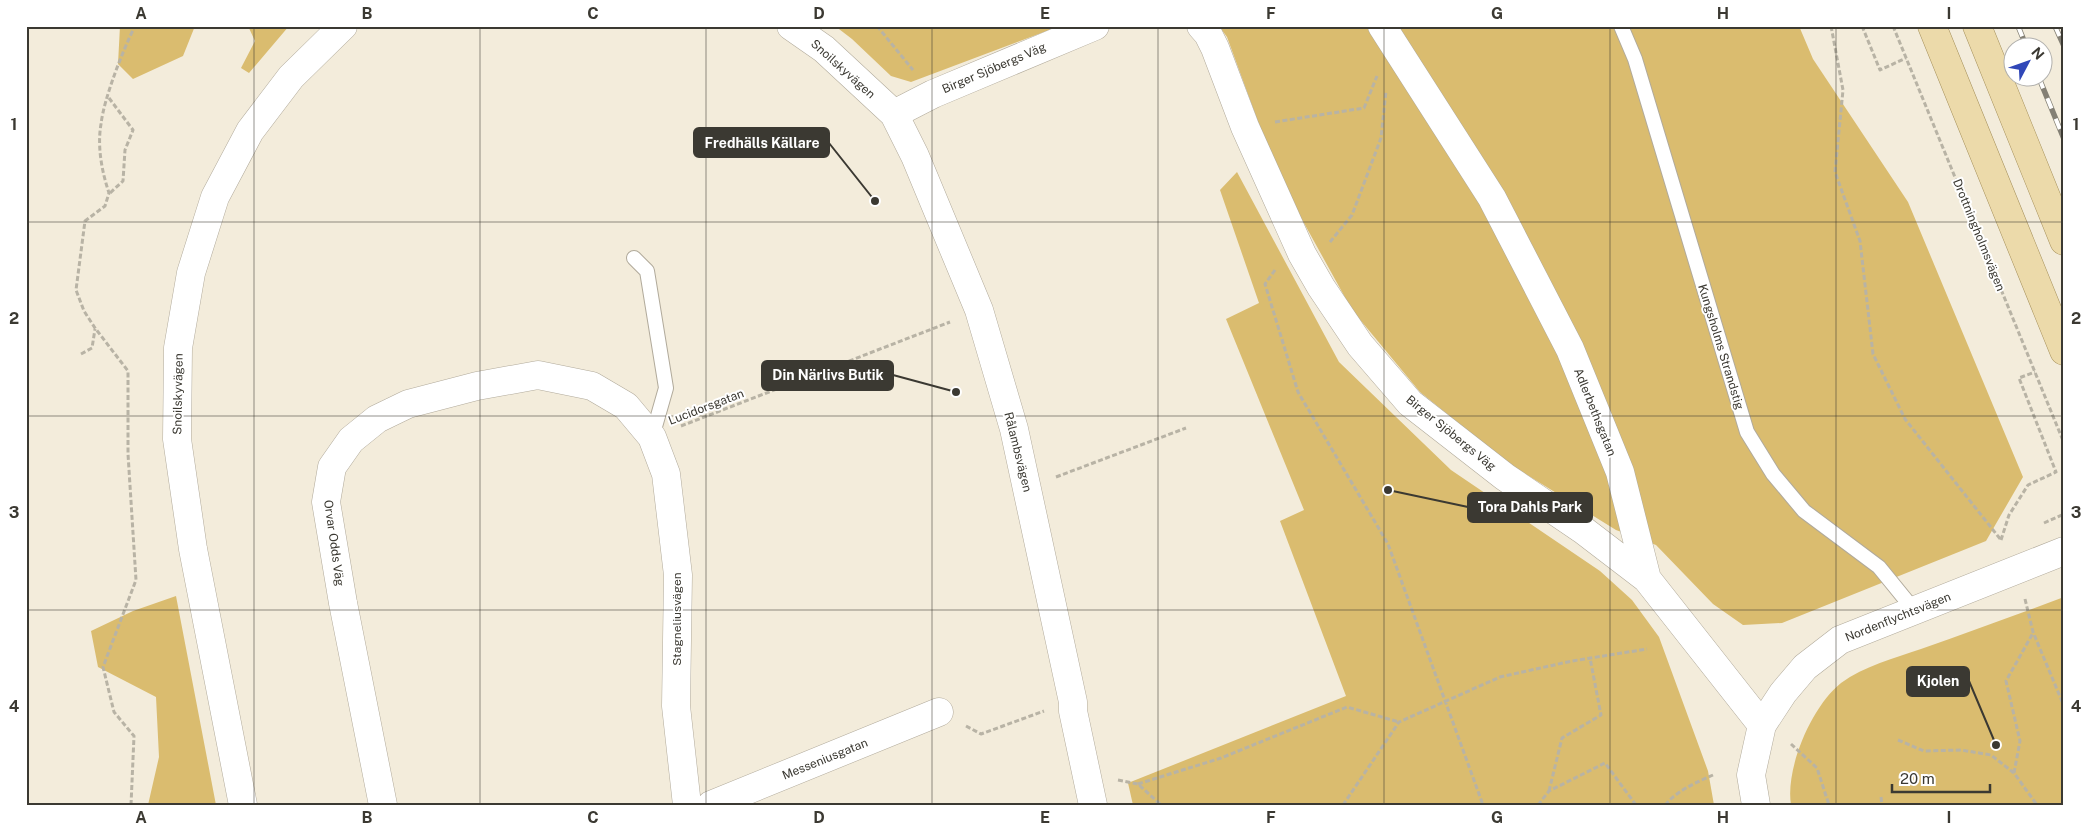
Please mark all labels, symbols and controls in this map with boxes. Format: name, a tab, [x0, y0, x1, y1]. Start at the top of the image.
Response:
text: A	[135, 4, 147, 23]
text: B	[362, 4, 373, 23]
text: C	[587, 4, 599, 23]
text: D	[813, 4, 825, 23]
text: E	[1040, 4, 1050, 23]
text: F	[1266, 4, 1276, 23]
text: G	[1491, 4, 1503, 23]
text: H	[1717, 4, 1729, 23]
text: I	[1947, 4, 1951, 23]
street label: Snoilskyvägen	[808, 37, 878, 101]
north arrow	[2002, 38, 2052, 88]
street label: Birger Sjöbergs Väg	[940, 40, 1048, 96]
text: N	[2028, 44, 2047, 63]
text: 1	[11, 115, 17, 134]
text: 1	[2073, 115, 2079, 134]
callout: Fredhälls Källare	[694, 128, 829, 157]
text: Fredhälls Källare	[705, 135, 819, 151]
street label: Drottningholmsvägen	[1950, 177, 2008, 293]
street label: Kungsholms Strandstig	[1695, 283, 1747, 411]
text: 2	[9, 309, 19, 328]
text: 2	[2071, 309, 2081, 328]
street label: Snoilskyvägen	[170, 353, 186, 435]
callout: Din Närlivs Butik	[762, 361, 893, 390]
street label: Adlerbethsgatan	[1571, 366, 1619, 458]
text: Din Närlivs Butik	[772, 367, 884, 383]
street label: Lucidorsgatan	[666, 386, 746, 428]
street label: Birger Sjöbergs Väg	[1403, 393, 1499, 473]
street label: Rålambsvägen	[1001, 411, 1035, 494]
callout: Tora Dahls Park	[1468, 493, 1592, 522]
street label: Orvar Odds Väg	[321, 499, 347, 587]
text: Tora Dahls Park	[1478, 499, 1582, 515]
text: 3	[9, 503, 19, 522]
text: 3	[2071, 503, 2081, 522]
street label: Stagneliusvägen	[670, 572, 684, 666]
street label: Nordenflychtsvägen	[1843, 589, 1953, 645]
callout: Kjolen	[1907, 667, 1969, 696]
text: Kjolen	[1917, 673, 1959, 689]
text: 4	[9, 697, 20, 716]
text: 4	[2071, 697, 2082, 716]
street label: Messeniusgatan	[780, 735, 870, 783]
scale bar	[1892, 761, 1990, 793]
text: 20 m	[1900, 770, 1935, 787]
text: A	[135, 808, 147, 827]
text: B	[362, 808, 373, 827]
text: C	[587, 808, 599, 827]
text: D	[813, 808, 825, 827]
text: E	[1040, 808, 1050, 827]
text: F	[1266, 808, 1276, 827]
text: G	[1491, 808, 1503, 827]
text: H	[1717, 808, 1729, 827]
text: I	[1947, 808, 1951, 827]

